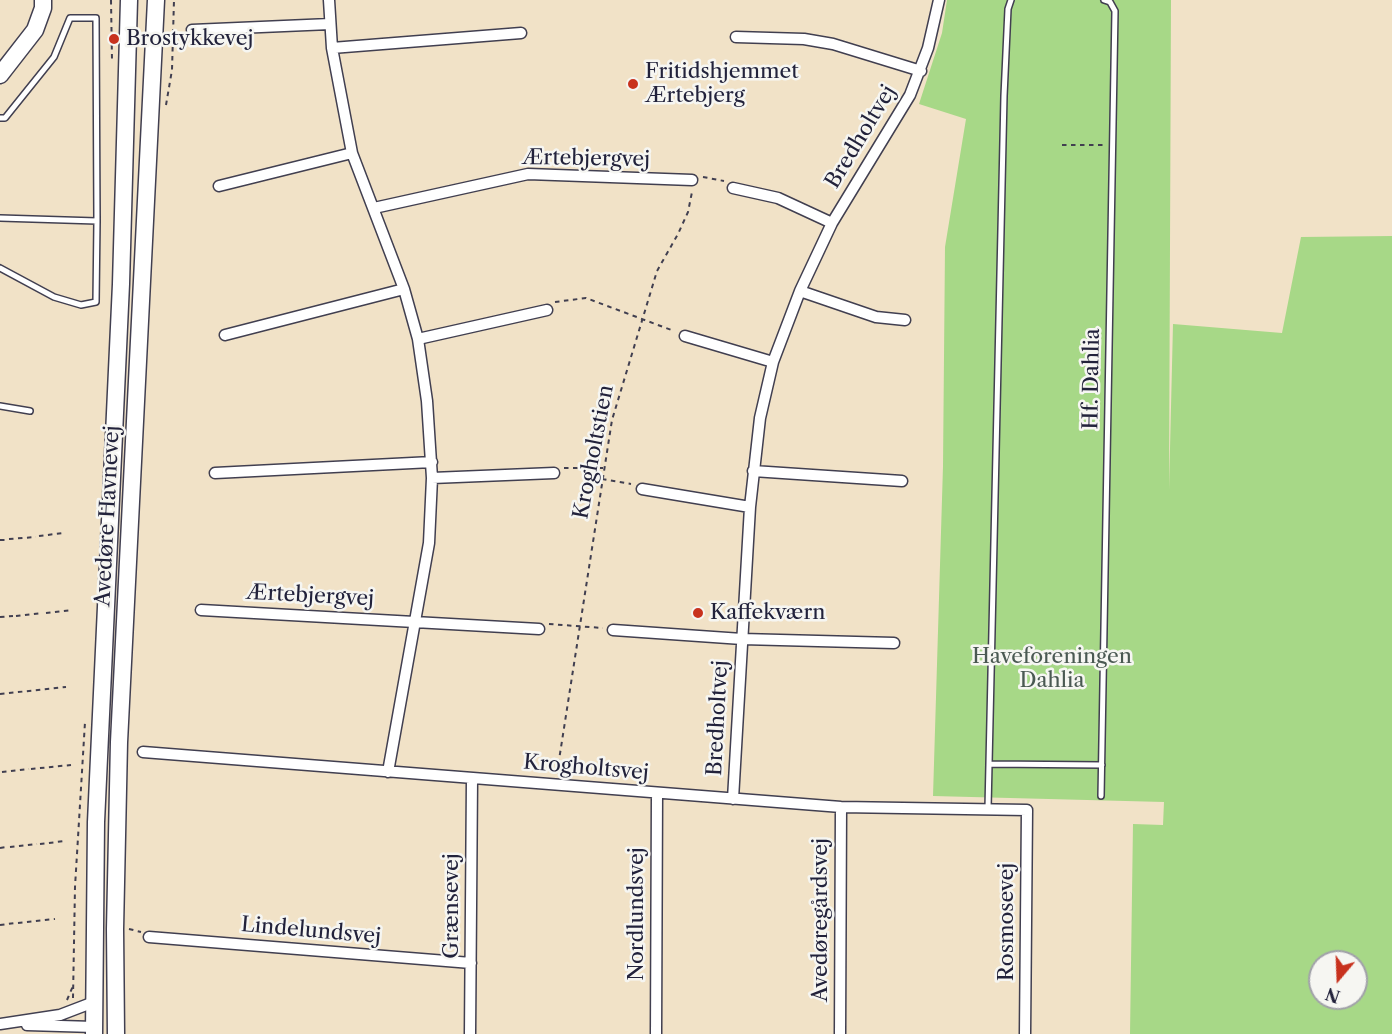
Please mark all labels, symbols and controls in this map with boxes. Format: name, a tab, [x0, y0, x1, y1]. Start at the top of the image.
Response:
place label: Brostykkevej	[126, 26, 253, 52]
marker: Brostykkevej	[107, 32, 121, 46]
place label: Fritidshjemmet Ærtebjerg	[645, 59, 799, 109]
marker: Fritidshjemmet Ærtebjerg	[626, 77, 640, 91]
street label: Bredholtvej	[820, 81, 902, 193]
street label: Ærtebjergvej	[522, 145, 650, 173]
street label: Hf. Dahlia	[1079, 328, 1105, 430]
street label: Krogholtstien	[569, 383, 619, 521]
street label: Avedøre Havnevej	[91, 425, 125, 607]
street label: Ærtebjergvej	[245, 580, 375, 612]
place label: Kaffekværn	[710, 600, 825, 626]
marker: Kaffekværn	[691, 606, 705, 620]
park label: Haveforeningen Dahlia	[972, 644, 1132, 694]
street label: Bredholtvej	[702, 659, 734, 777]
street label: Krogholtsvej	[522, 750, 650, 786]
street label: Avedøregårdsvej	[808, 838, 834, 1002]
street label: Nordlundsvej	[624, 847, 650, 981]
street label: Grænsevej	[439, 853, 465, 959]
street label: Rosmosevej	[994, 863, 1020, 981]
street label: Lindelundsvej	[240, 912, 382, 950]
north arrow	[1308, 950, 1368, 1010]
text: N	[1323, 983, 1343, 1007]

